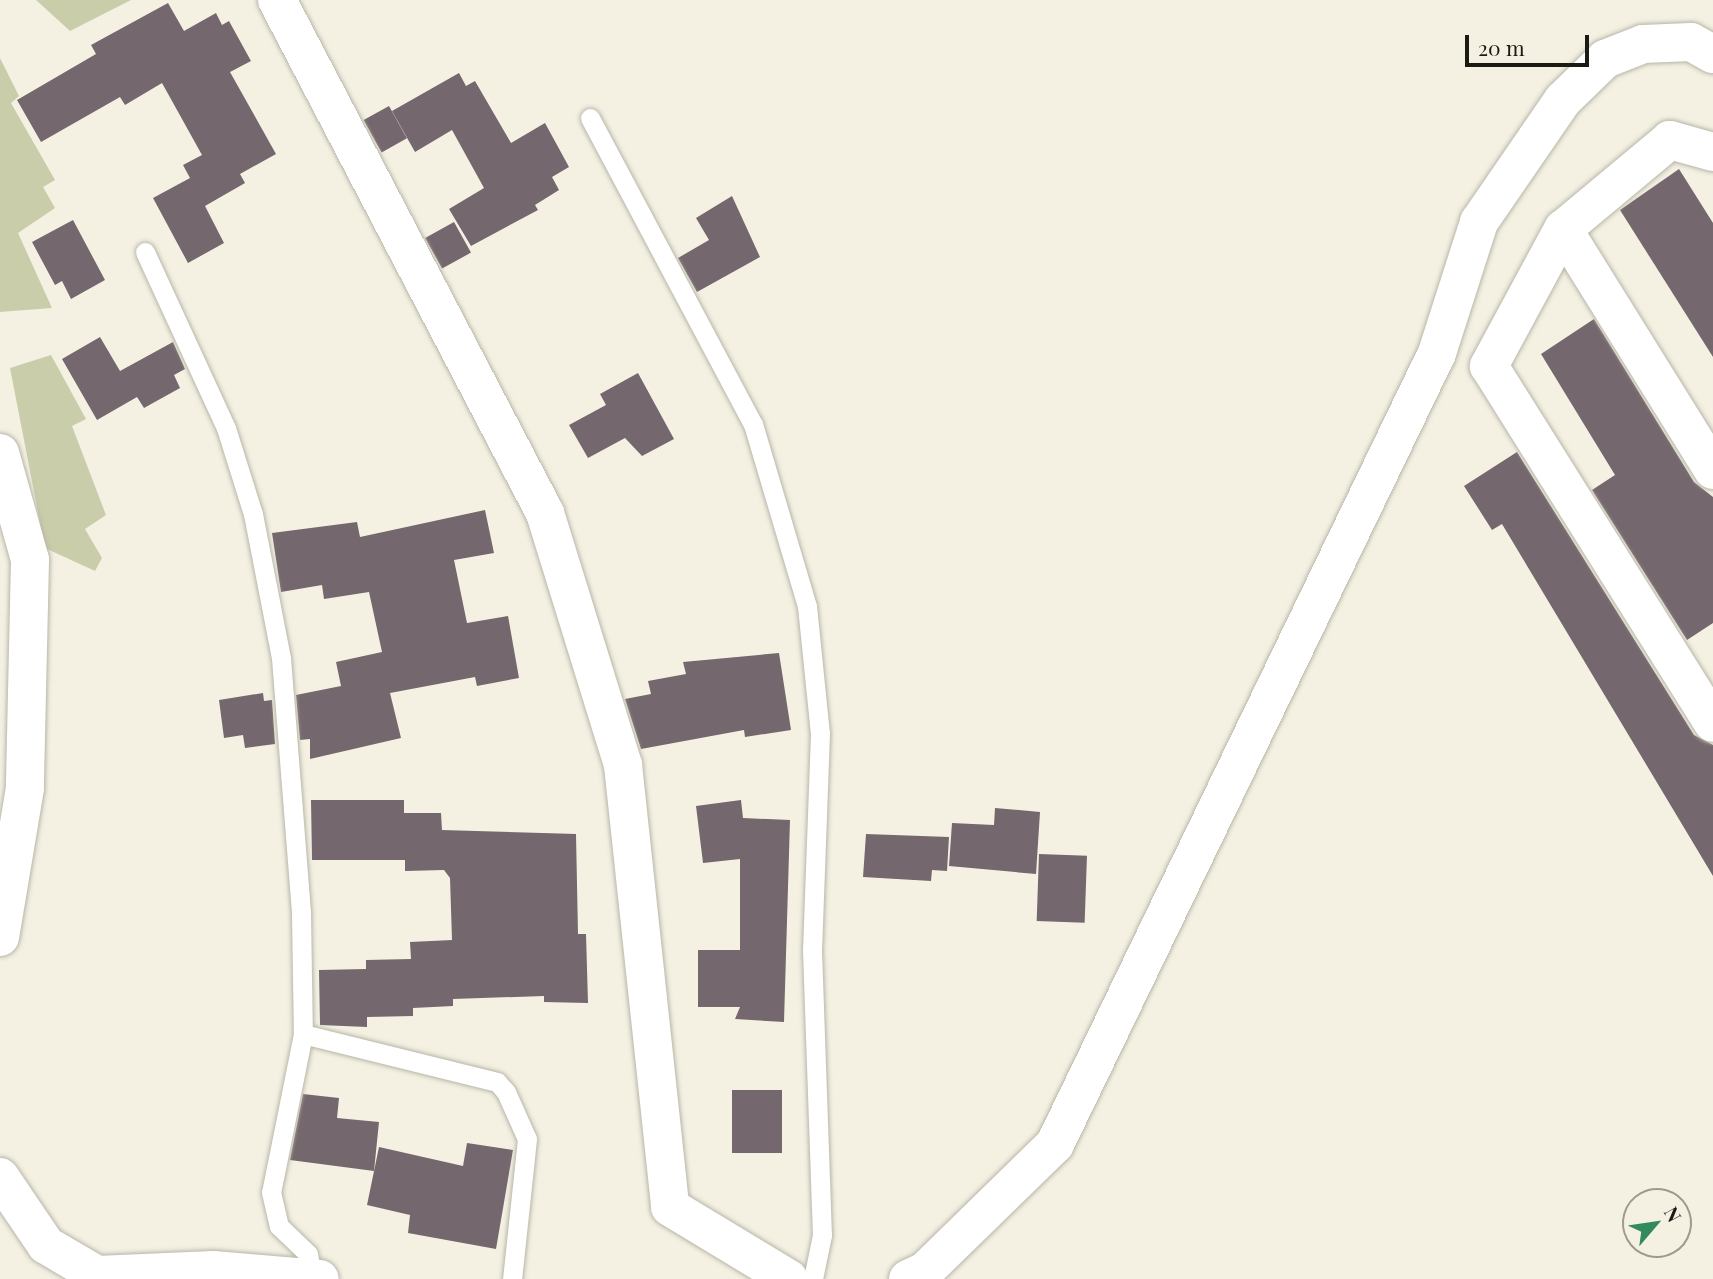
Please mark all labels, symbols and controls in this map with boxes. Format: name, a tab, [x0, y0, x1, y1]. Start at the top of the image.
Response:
scale bar	[1468, 21, 1592, 65]
text: 20 m	[1478, 33, 1525, 61]
north arrow	[1622, 1188, 1692, 1258]
text: N	[1659, 1201, 1688, 1226]

